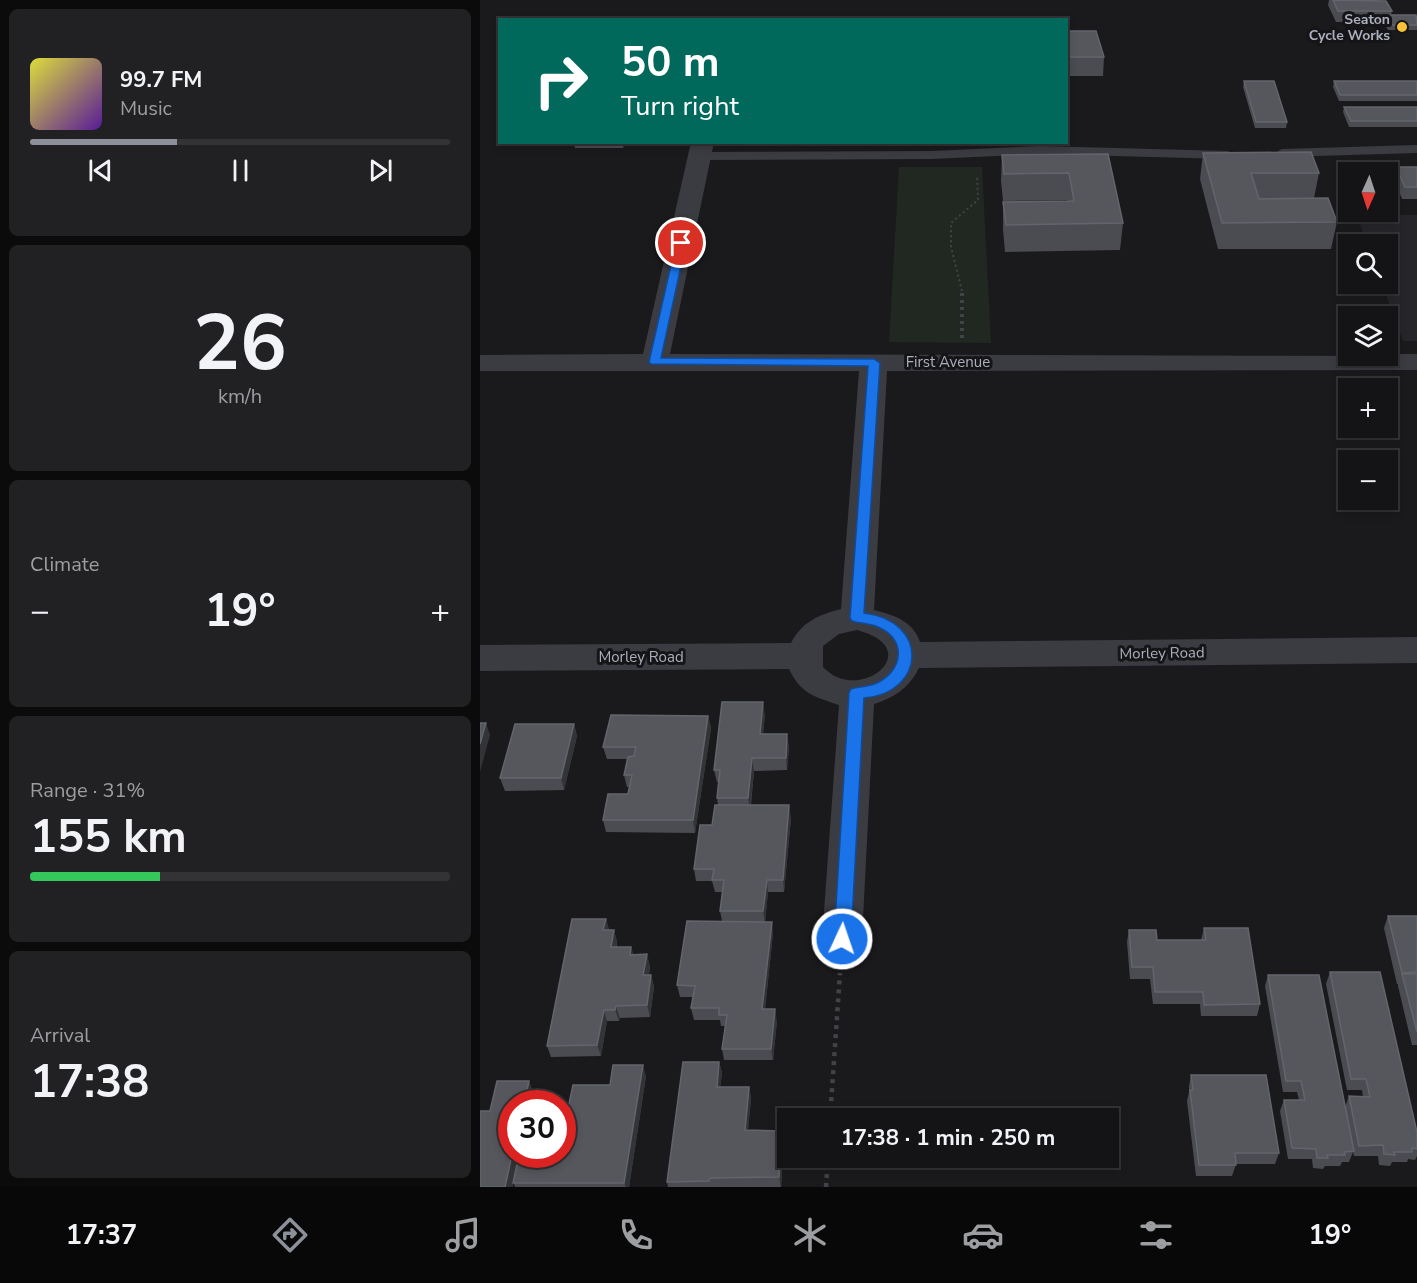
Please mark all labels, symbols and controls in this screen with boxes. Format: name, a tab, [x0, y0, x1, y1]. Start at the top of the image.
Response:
place label: Seaton Cycle Works	[1309, 10, 1390, 45]
marker: Seaton Cycle Works	[1395, 20, 1409, 34]
text: 50 m	[621, 34, 720, 91]
icon: right	[522, 42, 600, 120]
text: 99.7 FM	[120, 65, 202, 95]
text: Turn right	[621, 88, 739, 125]
text: Music	[120, 95, 172, 122]
icon: previous	[84, 154, 117, 187]
icon: pause	[224, 154, 257, 187]
icon: next	[364, 154, 397, 187]
north arrow	[1338, 162, 1398, 222]
map controls	[1338, 162, 1398, 510]
pin	[655, 217, 706, 268]
icon: arrive	[664, 226, 697, 259]
button: search	[1338, 234, 1398, 294]
text: 26	[193, 290, 287, 397]
button: layers	[1338, 306, 1398, 366]
street label: First Avenue	[906, 352, 990, 372]
button: +	[1338, 378, 1398, 438]
text: km/h	[218, 383, 262, 410]
button: −	[1338, 450, 1398, 510]
text: Climate	[30, 551, 99, 578]
text: 19°	[204, 581, 276, 642]
text: −	[30, 589, 50, 634]
text: +	[430, 589, 450, 634]
street label: Morley Road	[1119, 642, 1205, 664]
street label: Morley Road	[598, 647, 684, 667]
text: Range · 31%	[30, 777, 145, 804]
text: 155 km	[30, 807, 187, 868]
position arrow	[810, 907, 874, 971]
text: Arrival	[30, 1022, 90, 1049]
text: 17:38	[30, 1052, 149, 1113]
speed limit sign: 30	[498, 1090, 576, 1168]
text: 17:38 · 1 min · 250 m	[841, 1123, 1055, 1153]
icon: directions	[269, 1214, 311, 1256]
icon: music	[442, 1214, 484, 1256]
icon: phone	[615, 1214, 657, 1256]
icon: climate	[789, 1214, 831, 1256]
icon: car	[962, 1214, 1004, 1256]
icon: filters	[1135, 1214, 1177, 1256]
text: 17:37	[66, 1217, 137, 1254]
text: 19°	[1309, 1217, 1351, 1254]

